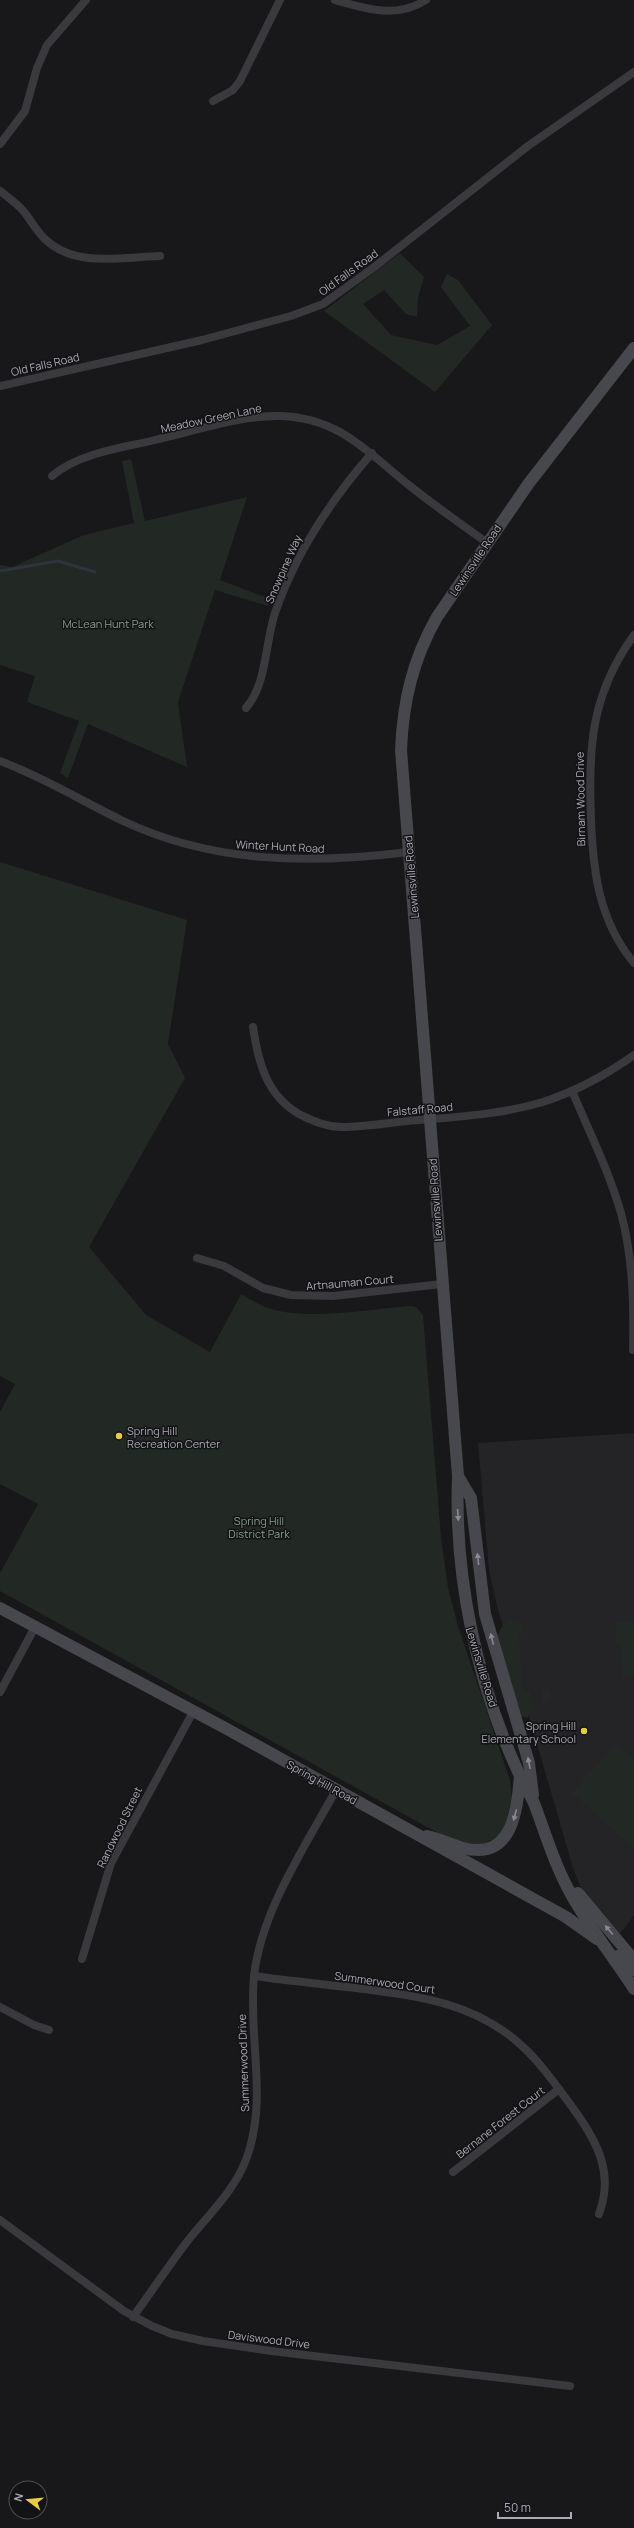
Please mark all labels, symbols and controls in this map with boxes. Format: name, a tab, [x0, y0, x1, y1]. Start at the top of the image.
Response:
street label: Old Falls Road	[315, 245, 381, 299]
street label: Old Falls Road	[9, 349, 81, 379]
street label: Meadow Green Lane	[159, 400, 263, 436]
street label: Lewinsville Road	[446, 521, 504, 599]
street label: Snowpine Way	[261, 532, 305, 606]
park label: McLean Hunt Park	[62, 616, 154, 631]
street label: Birnam Wood Drive	[572, 751, 588, 846]
street label: Lewinsville Road	[400, 835, 422, 919]
street label: Winter Hunt Road	[235, 836, 325, 856]
street label: Falstaff Road	[387, 1099, 453, 1119]
street label: Lewinsville Road	[425, 1158, 445, 1242]
street label: Artnauman Court	[306, 1271, 394, 1293]
place label: Spring Hill Recreation Center	[127, 1423, 220, 1451]
marker: Spring Hill Recreation Center	[114, 1431, 124, 1441]
one-way arrow	[455, 1509, 461, 1521]
park label: Spring Hill District Park	[228, 1513, 290, 1541]
one-way arrow	[474, 1553, 481, 1565]
street label: Lewinsville Road	[463, 1625, 501, 1709]
one-way arrow	[488, 1633, 494, 1645]
place label: Spring Hill Elementary School	[481, 1718, 576, 1746]
marker: Spring Hill Elementary School	[579, 1726, 589, 1736]
street label: Spring Hill Road	[284, 1756, 360, 1808]
one-way arrow	[525, 1757, 531, 1769]
street label: Randwood Street	[93, 1784, 145, 1870]
one-way arrow	[512, 1809, 518, 1821]
one-way arrow	[604, 1925, 613, 1935]
street label: Summerwood Court	[334, 1968, 436, 1996]
street label: Summerwood Drive	[234, 2013, 252, 2112]
street label: Bernane Forest Court	[453, 2083, 547, 2161]
street label: Daviswood Drive	[227, 2327, 311, 2352]
north arrow	[8, 2480, 48, 2520]
text: N	[10, 2491, 26, 2503]
scale bar	[498, 2494, 571, 2520]
text: 50 m	[504, 2499, 531, 2516]

